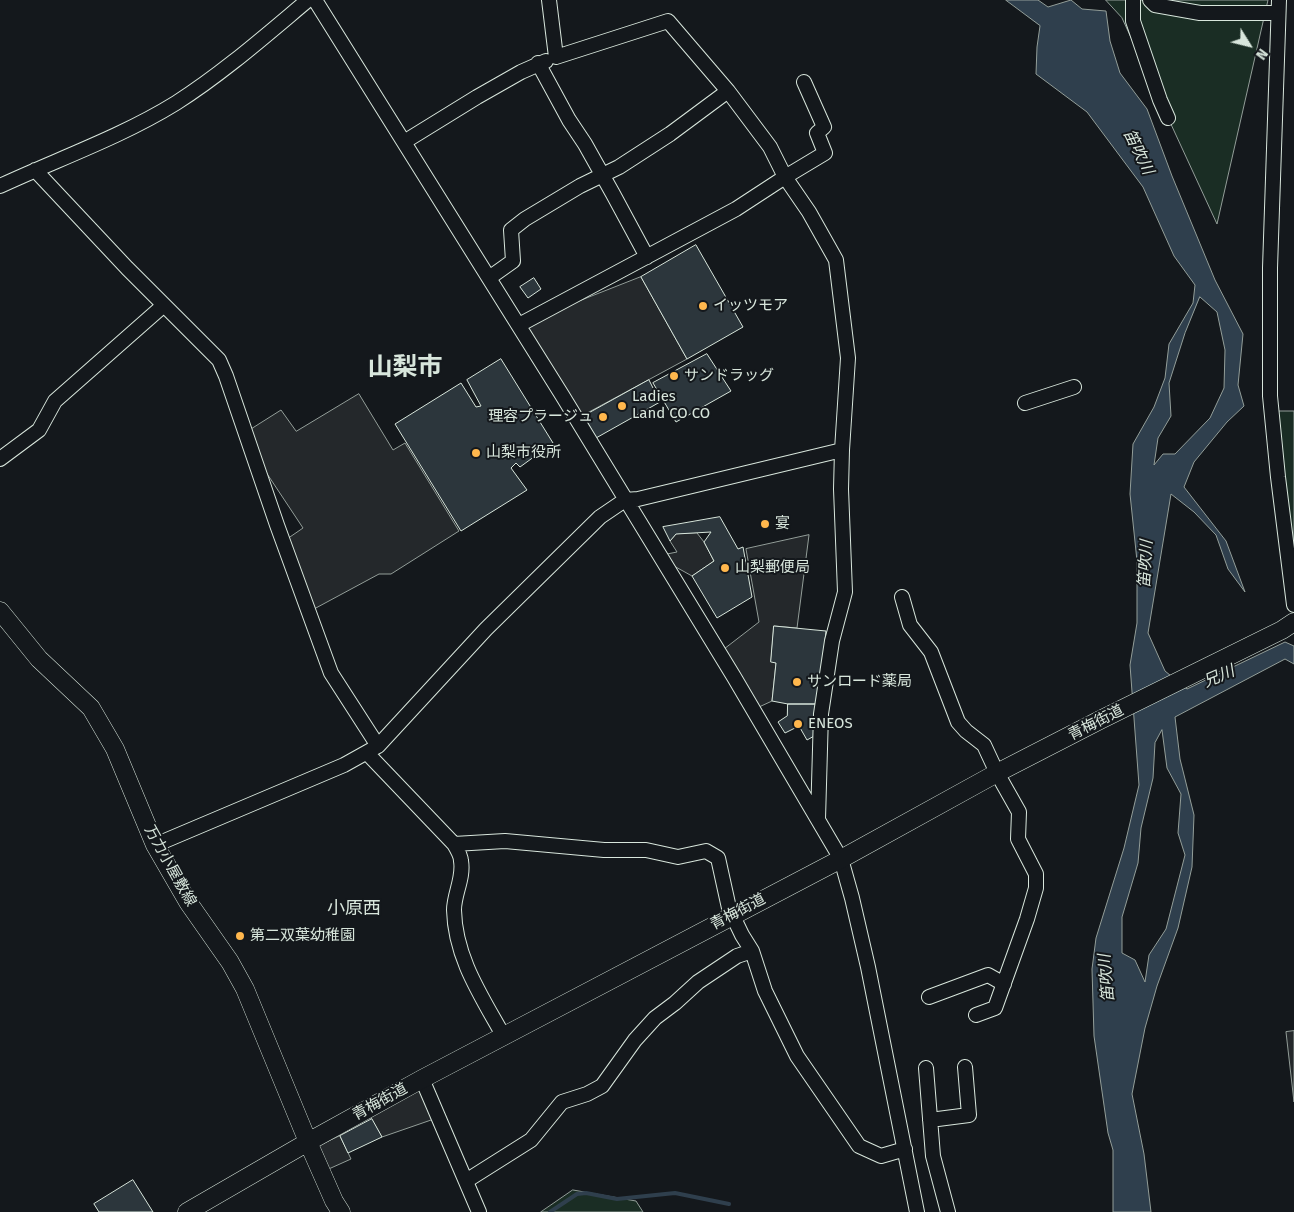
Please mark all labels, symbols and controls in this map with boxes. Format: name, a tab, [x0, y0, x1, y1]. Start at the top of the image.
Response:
north arrow	[1224, 20, 1274, 70]
text: N	[1252, 45, 1271, 63]
water label: 笛吹川	[1119, 126, 1157, 178]
place label: イッツモア	[713, 297, 788, 315]
marker: イッツモア	[697, 300, 709, 312]
district label: 山梨市	[368, 353, 442, 383]
place label: サンドラッグ	[684, 367, 774, 385]
marker: サンドラッグ	[668, 370, 680, 382]
place label: Ladies Land CO CO	[632, 388, 710, 423]
marker: Ladies Land CO CO	[616, 400, 628, 412]
place label: 理容プラージュ	[488, 408, 593, 426]
marker: 理容プラージュ	[597, 411, 609, 423]
place label: 山梨市役所	[486, 444, 561, 462]
marker: 山梨市役所	[470, 447, 482, 459]
place label: 宴	[775, 515, 790, 533]
marker: 宴	[759, 518, 771, 530]
water label: 笛吹川	[1135, 540, 1157, 588]
place label: 山梨郵便局	[735, 559, 810, 577]
marker: 山梨郵便局	[719, 562, 731, 574]
water label: 兄川	[1201, 662, 1237, 692]
place label: サンロード薬局	[807, 673, 912, 691]
marker: サンロード薬局	[791, 676, 803, 688]
street label: 青梅街道	[1065, 701, 1127, 745]
place label: ENEOS	[808, 715, 853, 733]
marker: ENEOS	[792, 718, 804, 730]
street label: 万力小屋敷線	[140, 822, 200, 910]
street label: 青梅街道	[707, 890, 769, 934]
district label: 小原西	[327, 898, 381, 920]
place label: 第二双葉幼稚園	[250, 927, 355, 945]
marker: 第二双葉幼稚園	[234, 930, 246, 942]
water label: 笛吹川	[1095, 953, 1119, 1003]
street label: 青梅街道	[349, 1080, 411, 1124]

